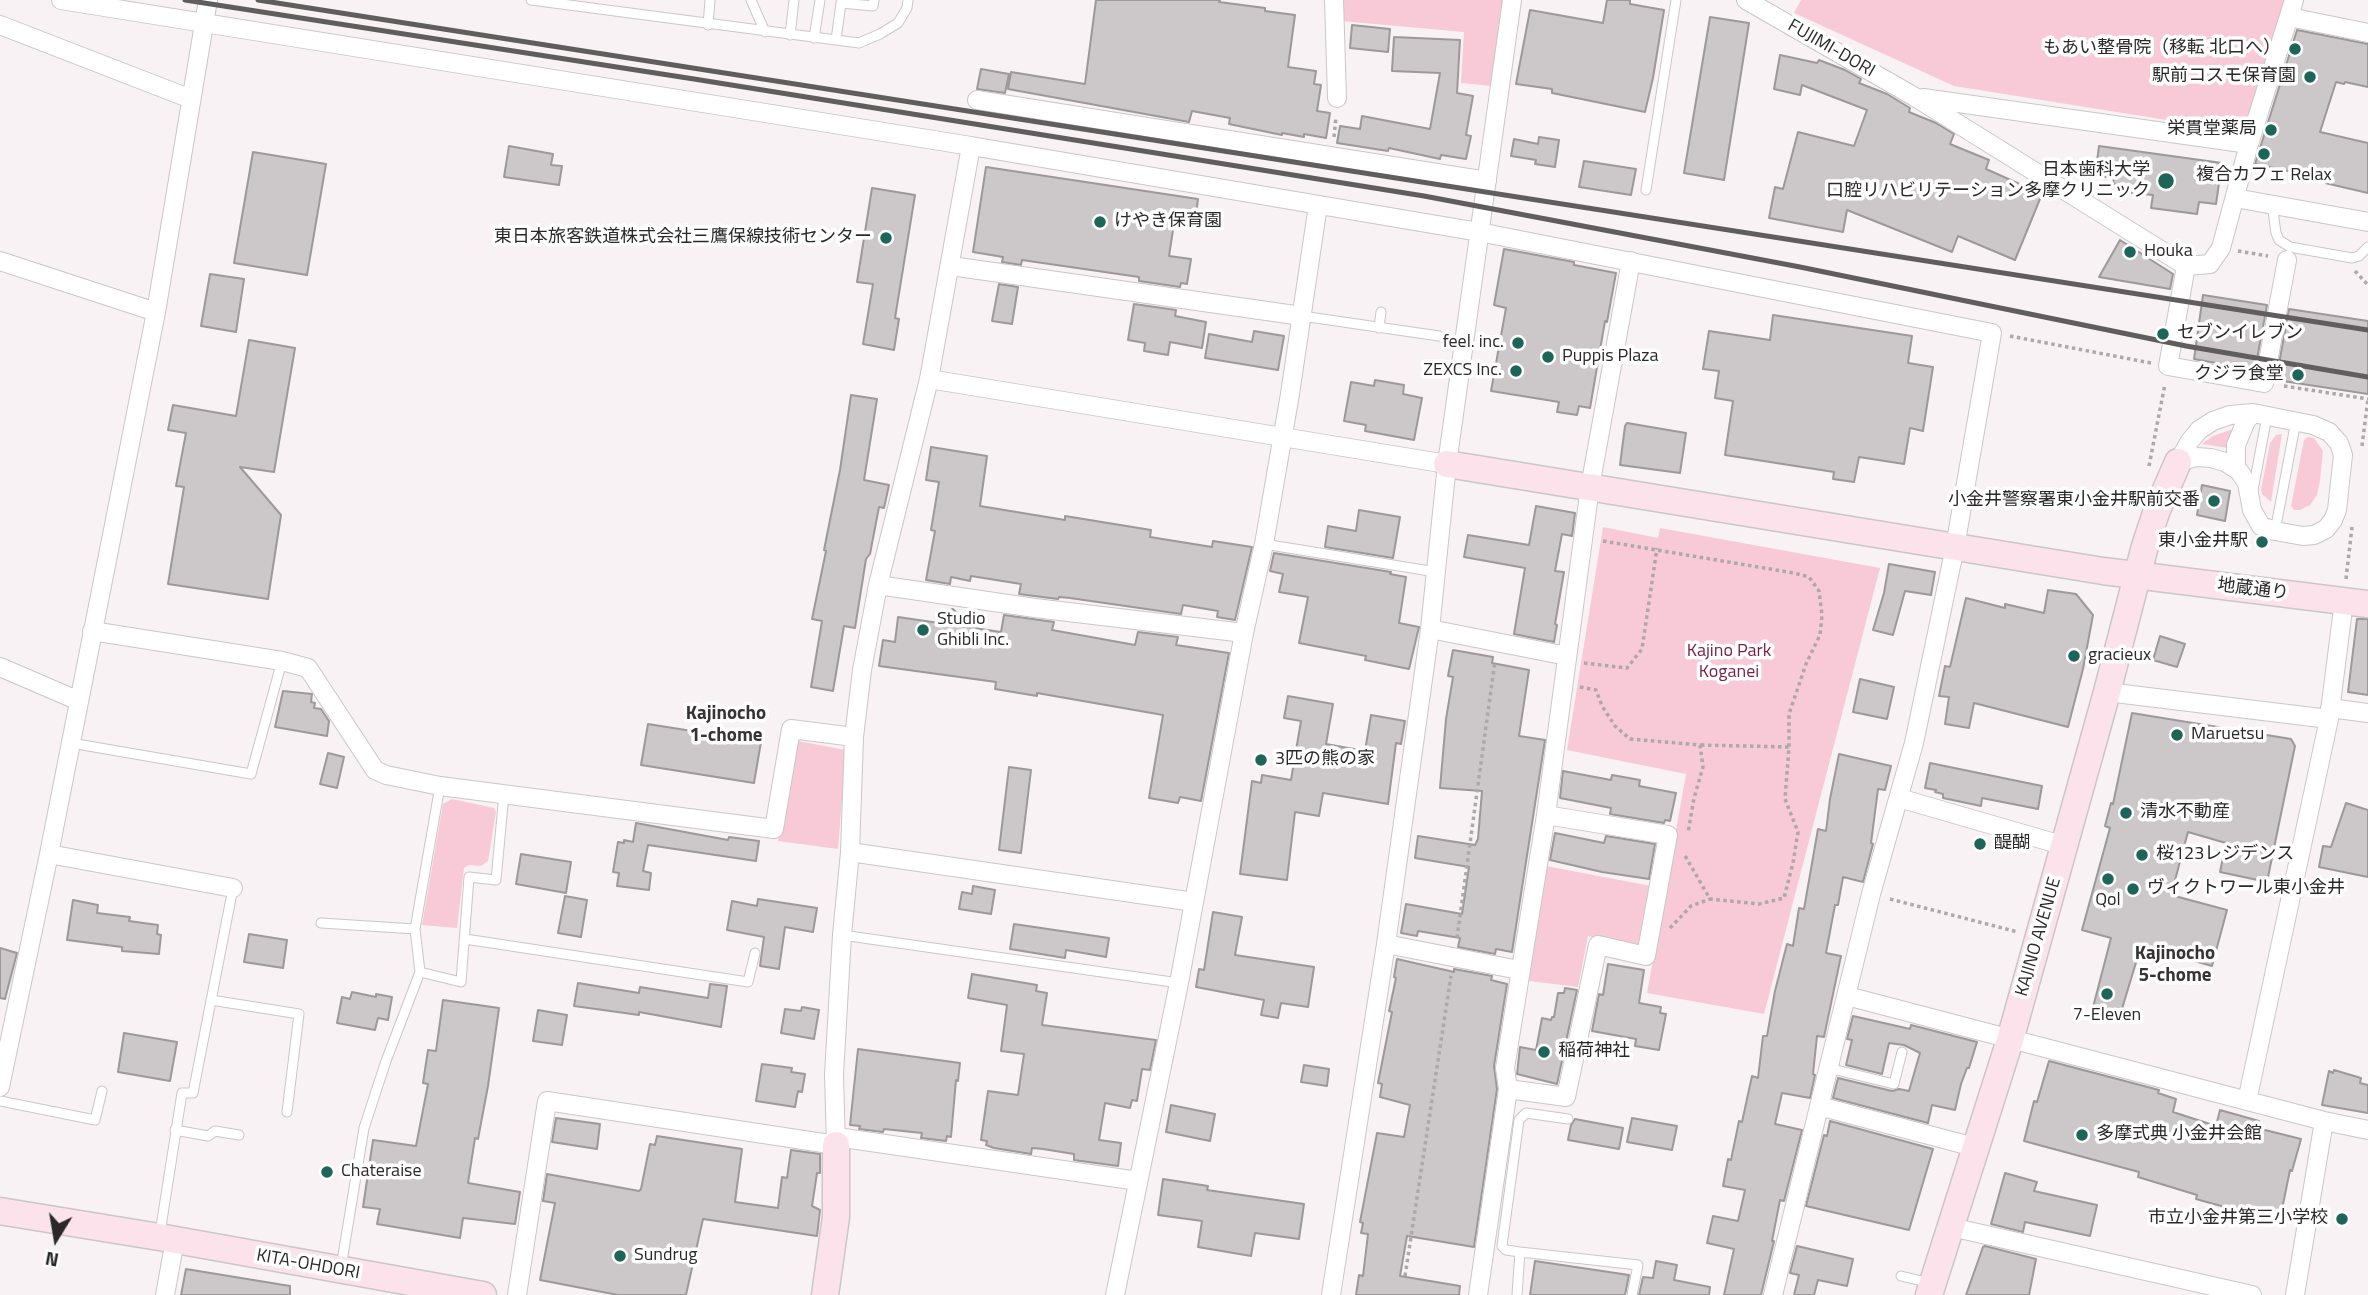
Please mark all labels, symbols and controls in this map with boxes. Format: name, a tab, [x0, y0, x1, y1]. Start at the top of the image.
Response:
street label: FUJIMI-DORI	[1784, 15, 1878, 83]
place label: もあい整骨院（移転 北口へ）	[2043, 38, 2281, 60]
marker: もあい整骨院（移転 北口へ）	[2287, 41, 2303, 57]
place label: 駅前コスモ保育園	[2152, 66, 2296, 88]
marker: 駅前コスモ保育園	[2302, 69, 2318, 85]
place label: 栄貫堂薬局	[2167, 119, 2257, 141]
marker: 栄貫堂薬局	[2263, 122, 2279, 138]
marker: 複合カフェ Relax	[2256, 146, 2272, 162]
place label: 日本歯科大学 口腔リハビリテーション多摩クリニック	[1826, 160, 2150, 202]
place label: 複合カフェ Relax	[2196, 165, 2332, 187]
marker: 日本歯科大学 口腔リハビリテーション多摩クリニック	[2156, 171, 2176, 191]
place label: けやき保育園	[1114, 211, 1222, 233]
marker: けやき保育園	[1092, 214, 1108, 230]
place label: 東日本旅客鉄道株式会社三鷹保線技術センター	[494, 227, 872, 249]
marker: 東日本旅客鉄道株式会社三鷹保線技術センター	[878, 230, 894, 246]
place label: Houka	[2144, 241, 2193, 263]
marker: Houka	[2122, 244, 2138, 260]
place label: セブンイレブン	[2177, 323, 2303, 345]
marker: セブンイレブン	[2155, 326, 2171, 342]
place label: feel. inc.	[1443, 332, 1504, 354]
marker: feel. inc.	[1510, 335, 1526, 351]
place label: Puppis Plaza	[1562, 346, 1659, 368]
marker: Puppis Plaza	[1540, 349, 1556, 365]
place label: ZEXCS Inc.	[1423, 360, 1502, 382]
marker: ZEXCS Inc.	[1508, 363, 1524, 379]
place label: クジラ食堂	[2194, 364, 2284, 386]
marker: クジラ食堂	[2290, 367, 2306, 383]
place label: 小金井警察署東小金井駅前交番	[1948, 490, 2200, 512]
marker: 小金井警察署東小金井駅前交番	[2206, 493, 2222, 509]
place label: 東小金井駅	[2158, 531, 2248, 553]
marker: 東小金井駅	[2254, 534, 2270, 550]
street label: 地蔵通り	[2216, 575, 2290, 605]
place label: Studio Ghibli Inc.	[937, 609, 1009, 652]
marker: Studio Ghibli Inc.	[915, 622, 931, 638]
park label: Kajino Park Koganei	[1687, 641, 1771, 684]
place label: gracieux	[2088, 645, 2151, 667]
marker: gracieux	[2066, 648, 2082, 664]
district label: Kajinocho 1-chome	[686, 703, 766, 747]
place label: Maruetsu	[2191, 724, 2264, 746]
marker: Maruetsu	[2169, 727, 2185, 743]
place label: 3匹の熊の家	[1275, 749, 1375, 771]
marker: 3匹の熊の家	[1253, 752, 1269, 768]
place label: 清水不動産	[2140, 802, 2230, 824]
marker: 清水不動産	[2118, 805, 2134, 821]
place label: 醍醐	[1994, 833, 2030, 855]
marker: 醍醐	[1972, 836, 1988, 852]
place label: 桜123レジデンス	[2156, 844, 2294, 866]
marker: 桜123レジデンス	[2134, 847, 2150, 863]
marker: Qol	[2100, 871, 2116, 887]
street label: KAJINO AVENUE	[2012, 875, 2066, 999]
place label: ヴィクトワール東小金井	[2147, 878, 2345, 900]
marker: ヴィクトワール東小金井	[2125, 881, 2141, 897]
place label: Qol	[2095, 890, 2121, 912]
district label: Kajinocho 5-chome	[2135, 943, 2215, 987]
marker: 7-Eleven	[2099, 986, 2115, 1002]
place label: 7-Eleven	[2073, 1005, 2141, 1027]
place label: 稲荷神社	[1558, 1041, 1630, 1063]
marker: 稲荷神社	[1536, 1044, 1552, 1060]
place label: 多摩式典 小金井会館	[2096, 1124, 2262, 1146]
marker: 多摩式典 小金井会館	[2074, 1127, 2090, 1143]
place label: Chateraise	[341, 1161, 422, 1183]
marker: Chateraise	[319, 1164, 335, 1180]
north arrow	[21, 1204, 91, 1274]
place label: 市立小金井第三小学校	[2148, 1208, 2328, 1230]
marker: 市立小金井第三小学校	[2334, 1211, 2350, 1227]
text: N	[43, 1245, 61, 1276]
street label: KITA-OHDORI	[255, 1245, 361, 1285]
place label: Sundrug	[634, 1245, 698, 1267]
marker: Sundrug	[612, 1248, 628, 1264]

